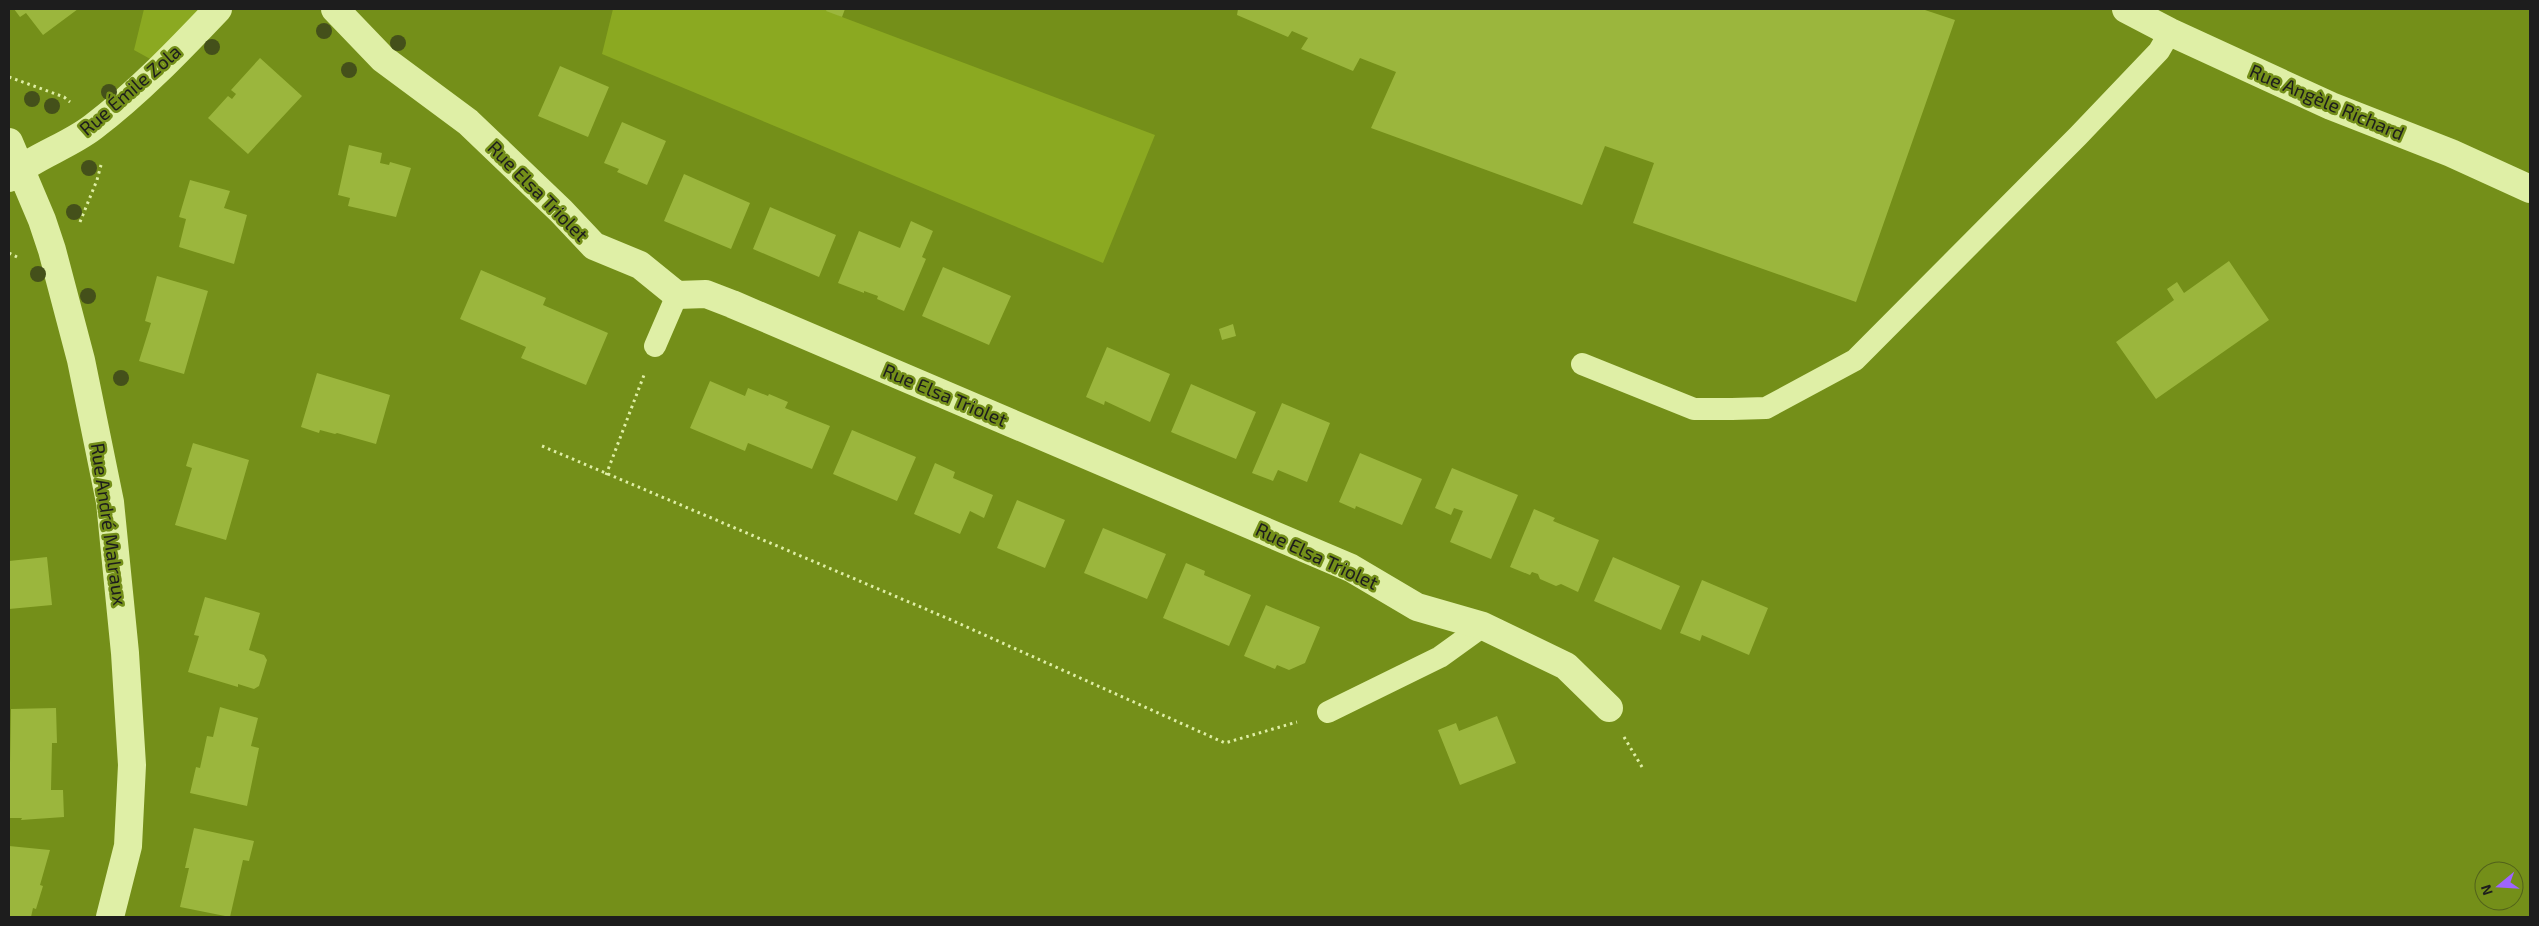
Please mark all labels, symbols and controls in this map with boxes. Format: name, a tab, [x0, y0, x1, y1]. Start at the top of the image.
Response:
street label: Rue Émile Zola	[74, 39, 185, 140]
street label: Rue Angèle Richard	[2246, 59, 2408, 145]
street label: Rue Elsa Triolet	[483, 136, 593, 246]
street label: Rue Elsa Triolet	[880, 358, 1011, 431]
street label: Rue André Malraux	[87, 441, 132, 607]
street label: Rue Elsa Triolet	[1252, 517, 1382, 594]
north arrow	[2474, 861, 2524, 911]
text: N	[2477, 883, 2496, 898]

